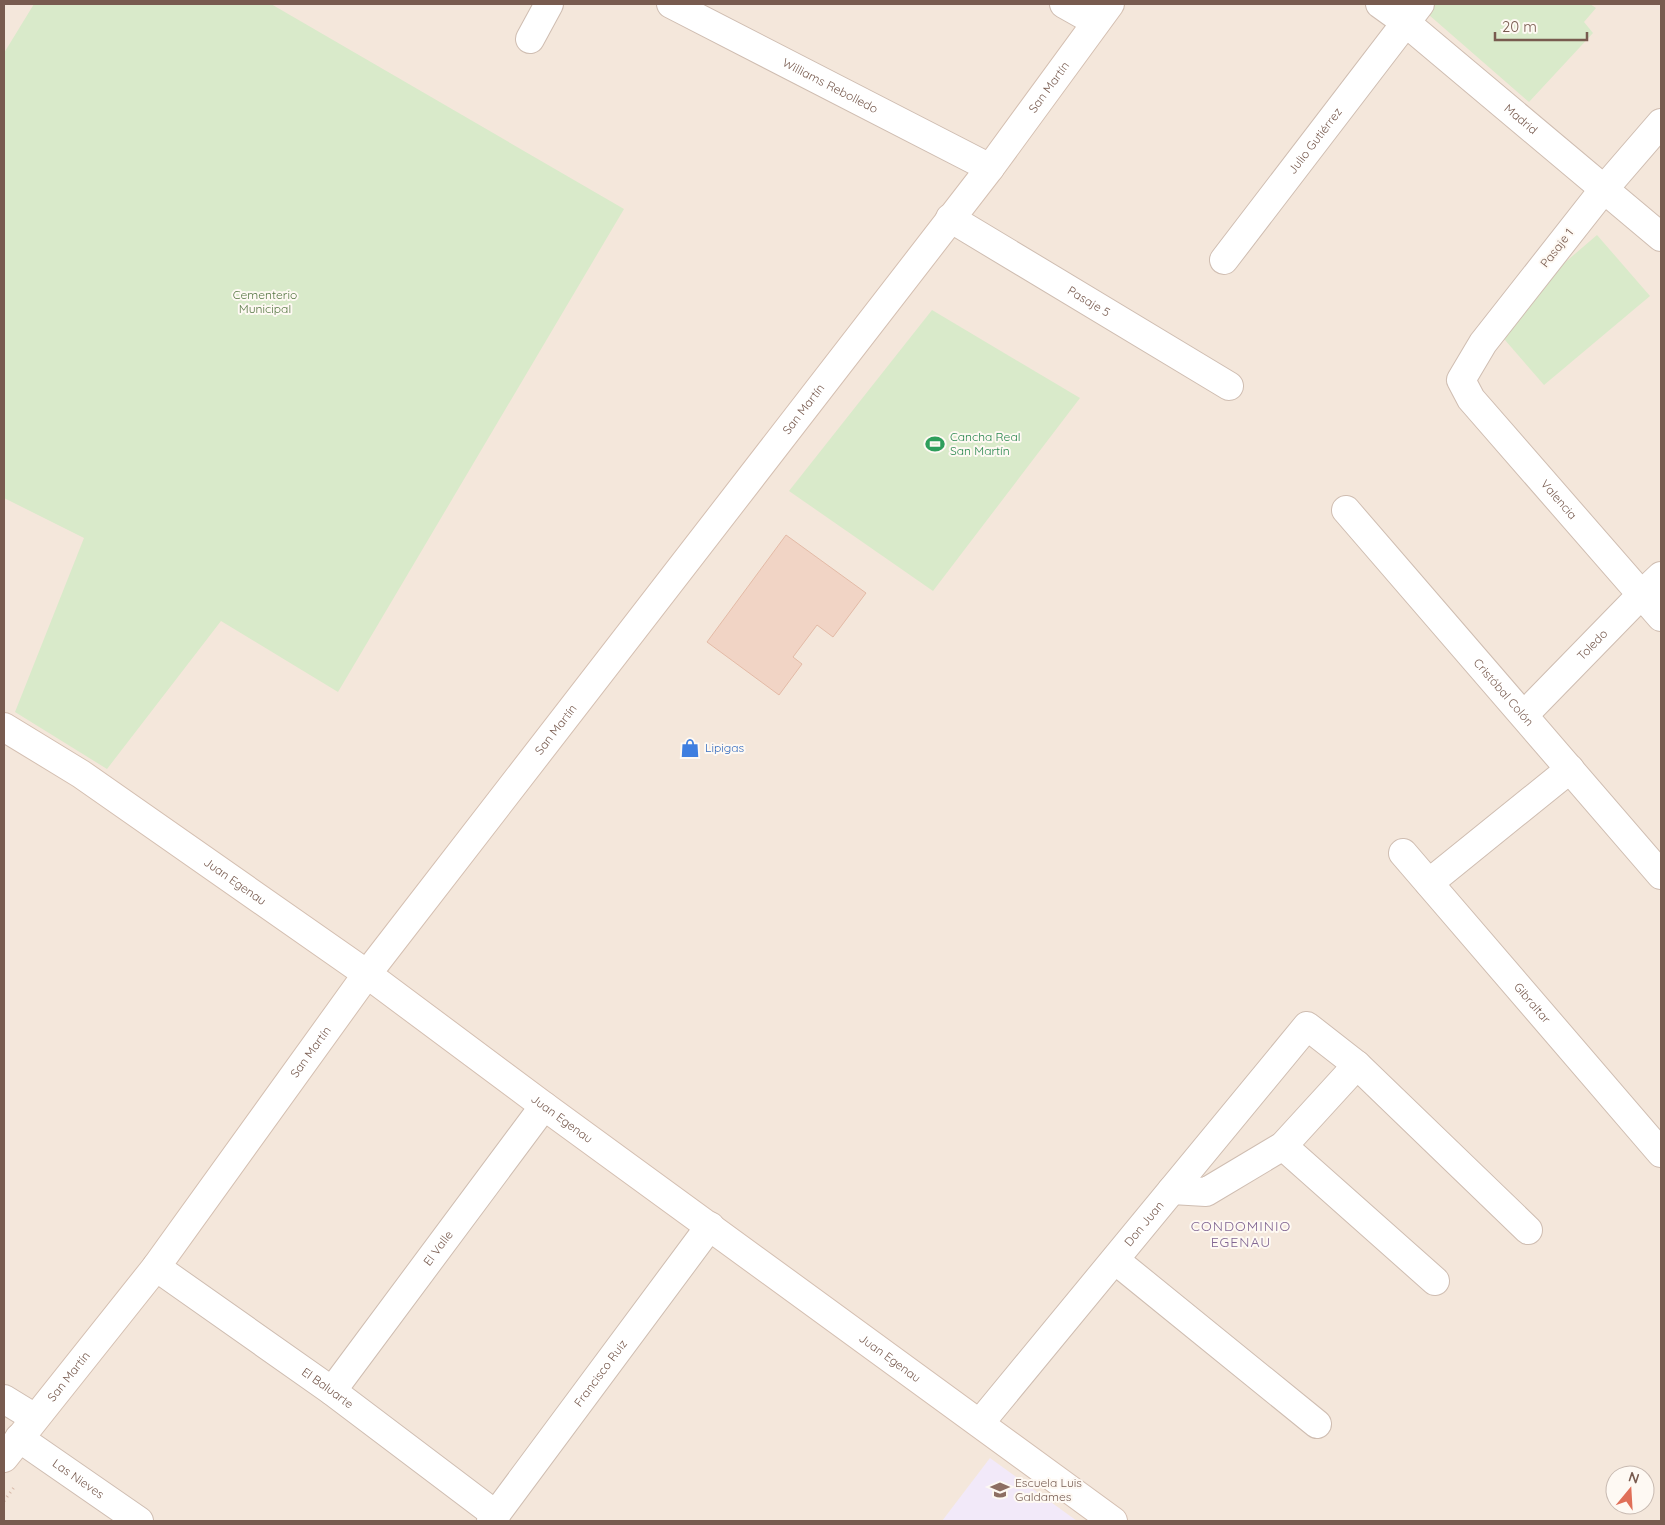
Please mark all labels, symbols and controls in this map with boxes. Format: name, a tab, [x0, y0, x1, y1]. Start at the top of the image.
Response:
scale bar	[1495, 10, 1588, 42]
text: 20 m	[1502, 17, 1537, 36]
street label: Williams Rebolledo	[780, 55, 881, 116]
street label: San Martín	[1025, 58, 1072, 115]
street label: Madrid	[1501, 101, 1541, 137]
street label: Julio Gutiérrez	[1285, 104, 1345, 177]
street label: Pasaje 1	[1537, 225, 1576, 270]
street label: Pasaje 5	[1065, 283, 1113, 320]
park label: Cementerio Municipal	[233, 287, 297, 316]
street label: San Martín	[779, 381, 827, 437]
place label: Cancha Real San Martín	[950, 429, 1020, 458]
sports icon: Cancha Real San Martín	[924, 433, 946, 455]
street label: Valencia	[1538, 476, 1580, 522]
street label: Toledo	[1574, 626, 1610, 663]
street label: Cristóbal Colón	[1470, 655, 1537, 729]
street label: San Martín	[531, 701, 580, 758]
shop icon: Lipigas	[679, 737, 701, 759]
place label: Lipigas	[705, 740, 744, 755]
street label: Juan Egenau	[201, 854, 269, 908]
street label: Gibraltar	[1511, 979, 1554, 1026]
street label: San Martín	[287, 1023, 334, 1080]
street label: Juan Egenau	[528, 1091, 596, 1146]
street label: Don Juan	[1121, 1198, 1167, 1249]
district label: CONDOMINIO EGENAU	[1191, 1217, 1291, 1251]
street label: El Valle	[420, 1227, 456, 1268]
street label: Juan Egenau	[856, 1330, 924, 1385]
street label: Francisco Ruiz	[571, 1336, 630, 1409]
street label: San Martín	[44, 1348, 93, 1404]
street label: El Baluarte	[299, 1364, 357, 1412]
street label: Las Nieves	[50, 1455, 107, 1502]
north arrow	[1605, 1465, 1655, 1515]
text: N	[1626, 1467, 1642, 1488]
place label: Escuela Luis Galdames	[1015, 1475, 1082, 1504]
school or university icon: Escuela Luis Galdames	[989, 1479, 1011, 1501]

